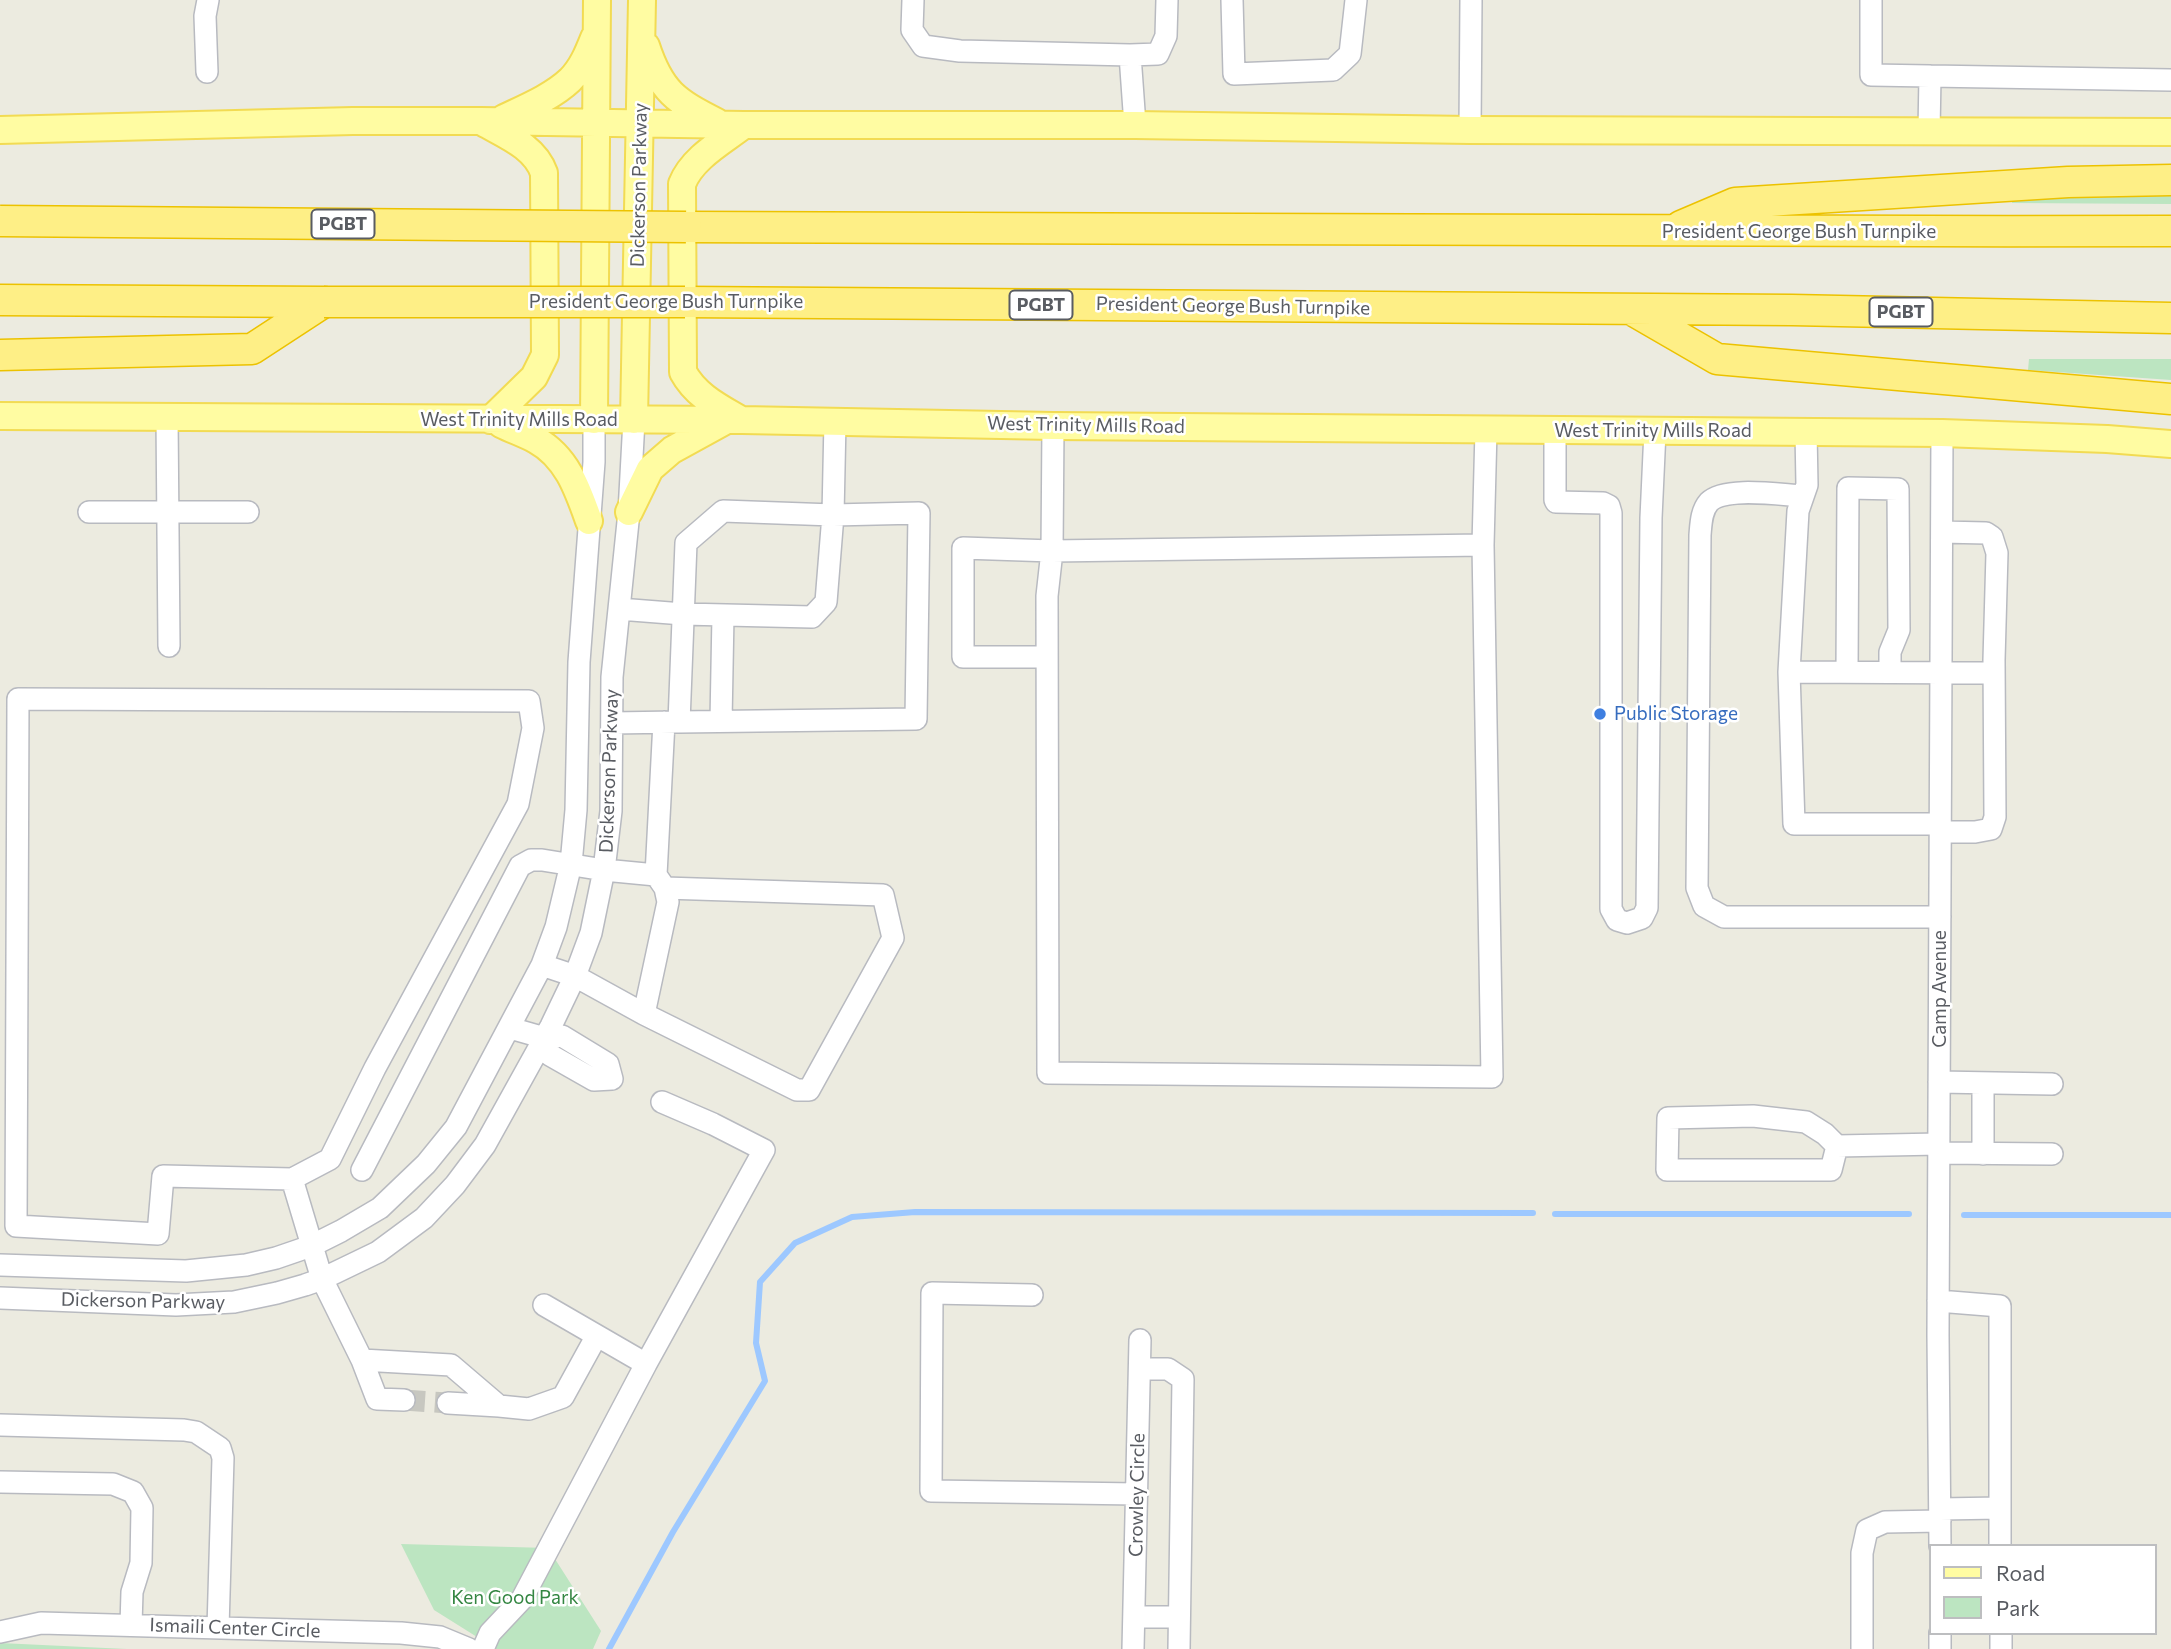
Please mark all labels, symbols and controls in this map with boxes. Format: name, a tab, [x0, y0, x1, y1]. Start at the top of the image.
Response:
street label: Dickerson Parkway	[626, 103, 652, 267]
road number: PGBT	[312, 210, 374, 238]
street label: President George Bush Turnpike	[1662, 221, 1936, 243]
road number: PGBT	[1010, 290, 1072, 320]
street label: President George Bush Turnpike	[529, 291, 803, 313]
street label: President George Bush Turnpike	[1096, 292, 1370, 320]
road number: PGBT	[1870, 298, 1932, 326]
street label: West Trinity Mills Road	[420, 409, 618, 431]
street label: West Trinity Mills Road	[987, 412, 1185, 438]
street label: West Trinity Mills Road	[1554, 420, 1752, 442]
street label: Dickerson Parkway	[595, 689, 623, 853]
place label: Public Storage	[1614, 703, 1738, 725]
marker: Public Storage	[1592, 706, 1608, 722]
street label: Camp Avenue	[1929, 930, 1951, 1048]
street label: Dickerson Parkway	[61, 1288, 225, 1314]
street label: Crowley Circle	[1125, 1433, 1149, 1557]
legend	[1930, 1544, 2157, 1635]
text: Road	[1996, 1560, 2045, 1585]
park label: Ken Good Park	[451, 1587, 579, 1609]
text: Park	[1996, 1595, 2040, 1620]
street label: Ismaili Center Circle	[149, 1614, 321, 1642]

